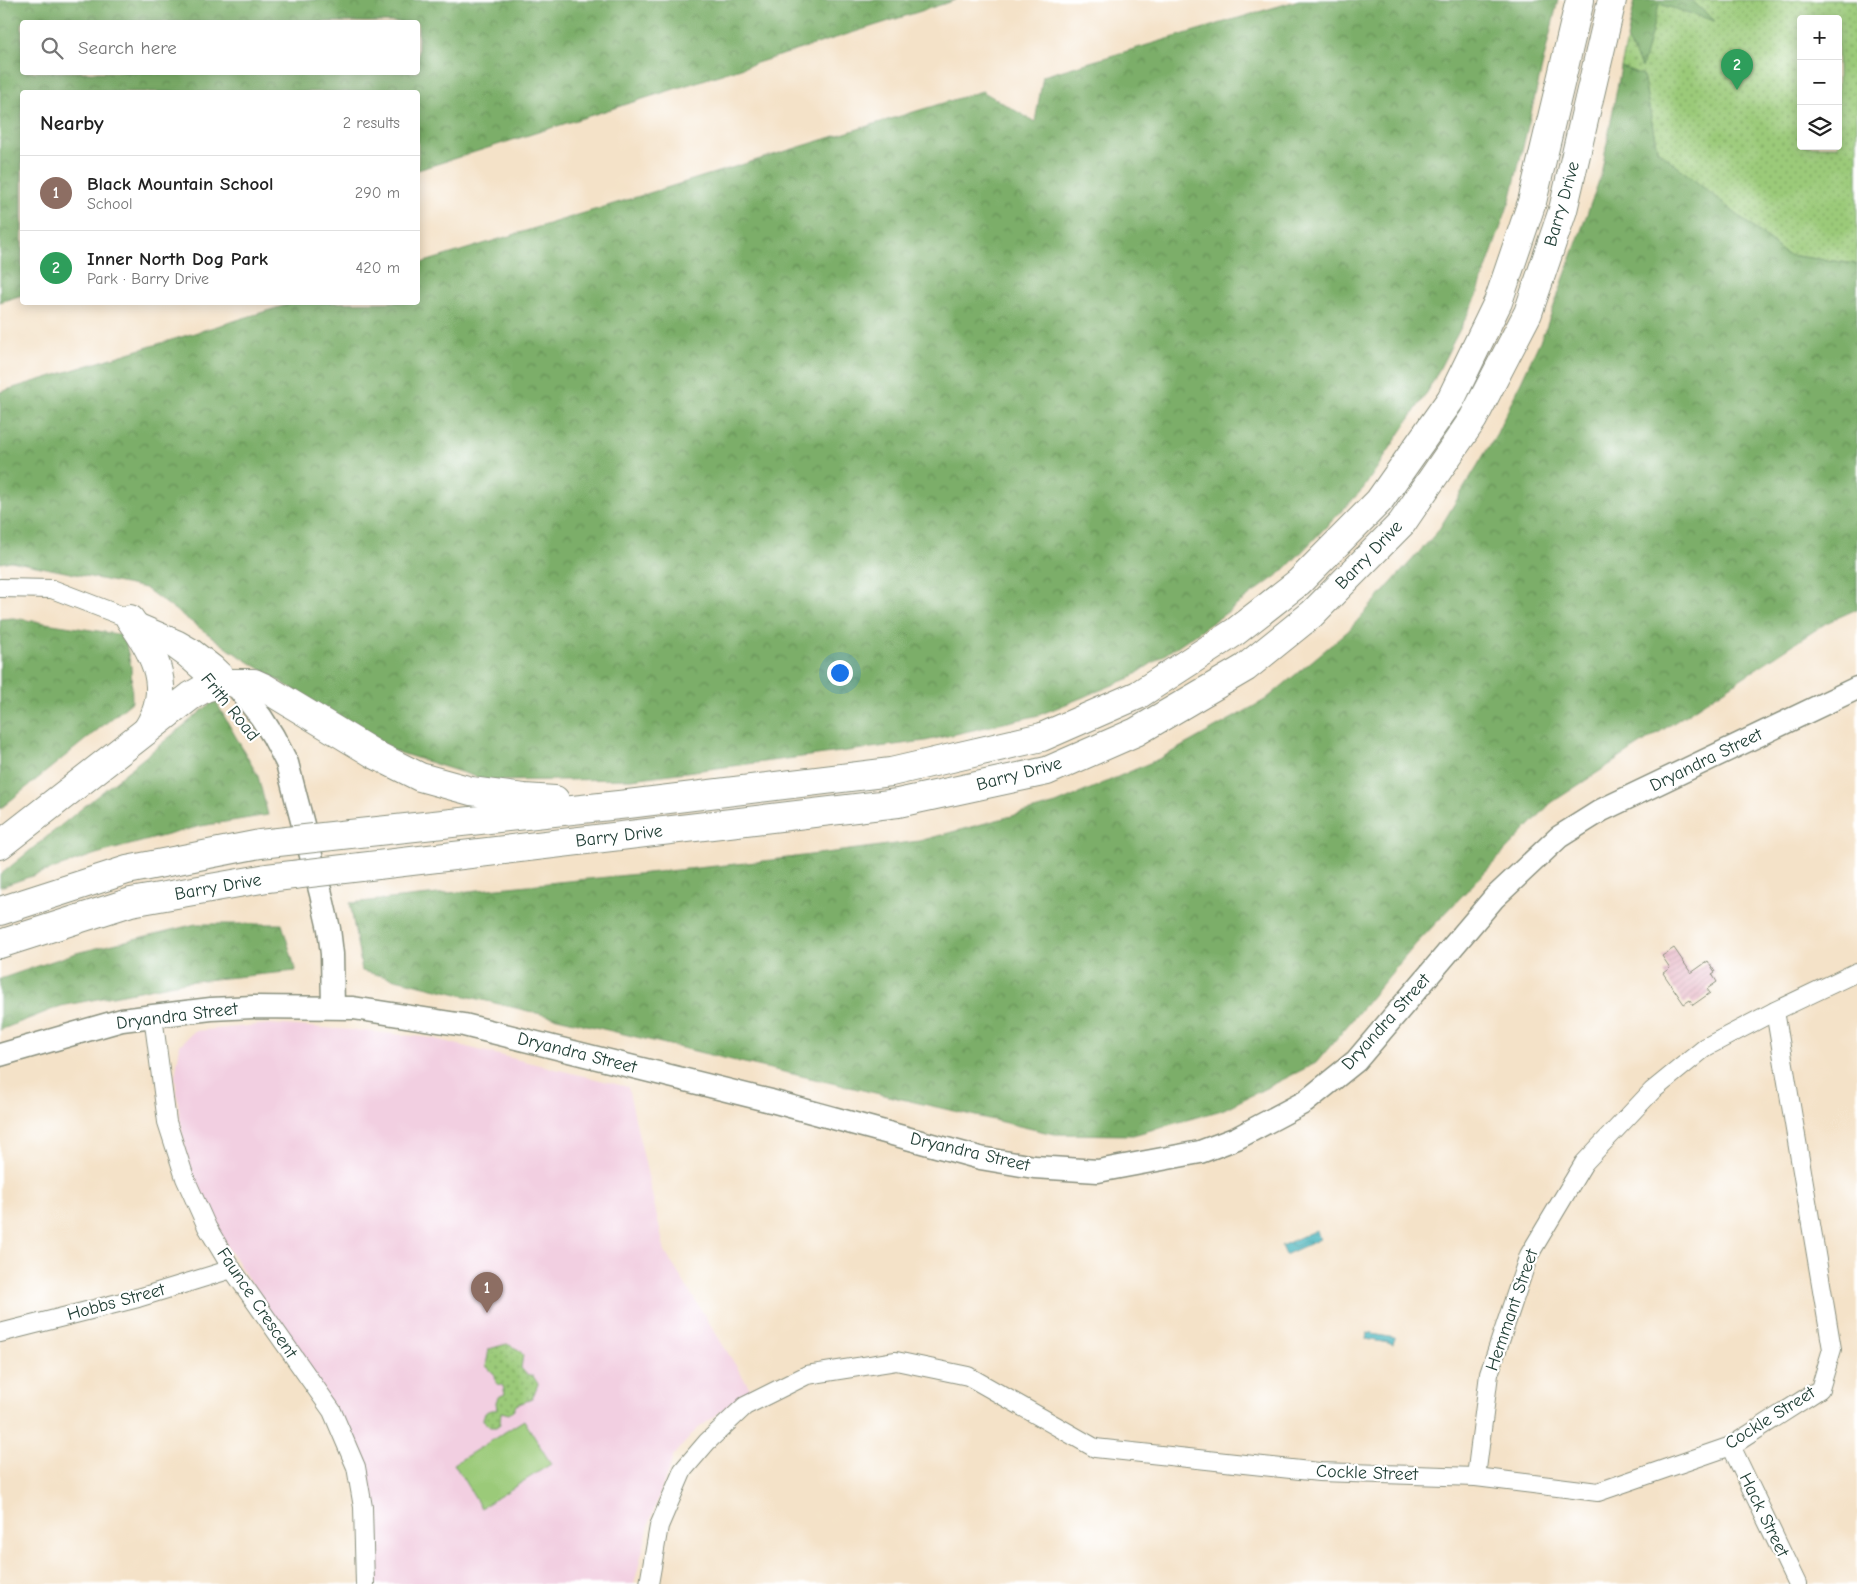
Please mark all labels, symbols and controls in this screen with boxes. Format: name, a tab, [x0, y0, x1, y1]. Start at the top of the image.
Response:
map controls	[1797, 15, 1842, 150]
button: +	[1797, 15, 1842, 60]
search box	[20, 20, 420, 75]
icon: search	[38, 34, 66, 62]
text: Search here	[78, 37, 177, 59]
pin: 2	[1721, 49, 1753, 90]
button: −	[1797, 60, 1842, 105]
button: layers	[1797, 105, 1842, 150]
text: Nearby	[40, 111, 104, 135]
text: 2 results	[343, 114, 400, 132]
street label: Barry Drive	[1540, 159, 1584, 249]
text: Black Mountain School	[87, 173, 274, 195]
text: 1	[53, 184, 59, 202]
text: 290 m	[355, 184, 400, 202]
text: School	[87, 195, 133, 213]
text: Inner North Dog Park	[87, 248, 268, 270]
text: 2	[52, 259, 60, 277]
text: 420 m	[356, 259, 400, 277]
text: Park · Barry Drive	[87, 270, 209, 288]
street label: Barry Drive	[1331, 516, 1407, 594]
your location	[827, 660, 853, 686]
street label: Frith Road	[196, 669, 264, 745]
street label: Dryandra Street	[1646, 723, 1766, 796]
street label: Barry Drive	[974, 753, 1064, 795]
street label: Barry Drive	[574, 820, 664, 852]
street label: Barry Drive	[173, 869, 263, 905]
street label: Dryandra Street	[1337, 969, 1435, 1074]
street label: Dryandra Street	[115, 998, 240, 1034]
street label: Dryandra Street	[515, 1028, 640, 1078]
street label: Dryandra Street	[908, 1128, 1033, 1176]
street label: Faunce Crescent	[212, 1244, 302, 1363]
street label: Hemmant Street	[1481, 1246, 1543, 1374]
pin: 1	[471, 1272, 503, 1313]
street label: Hobbs Street	[65, 1279, 168, 1325]
street label: Cockle Street	[1721, 1382, 1820, 1454]
street label: Cockle Street	[1316, 1461, 1419, 1485]
street label: Hack Street	[1735, 1470, 1794, 1561]

